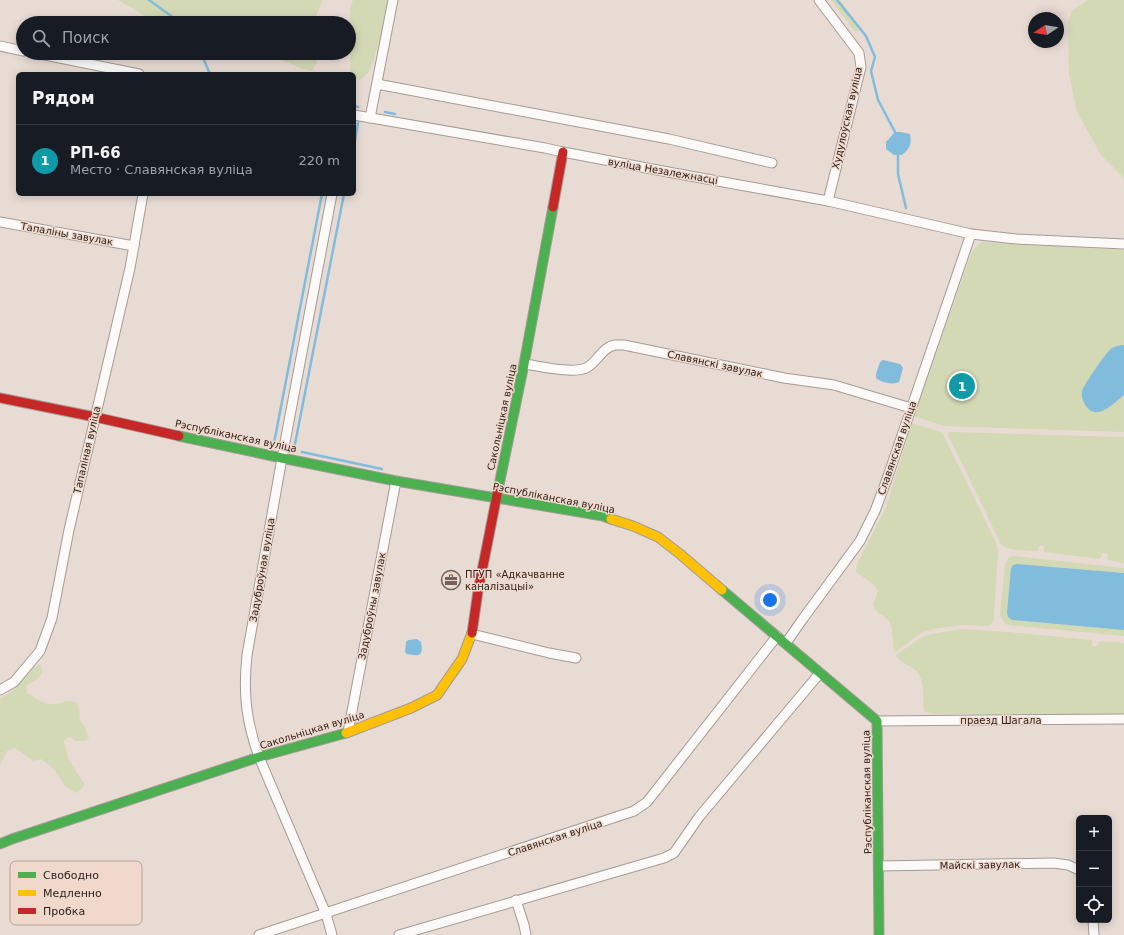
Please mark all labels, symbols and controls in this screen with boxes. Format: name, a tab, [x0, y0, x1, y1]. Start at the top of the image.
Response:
north arrow	[1028, 12, 1064, 48]
search box	[16, 16, 356, 60]
icon: search	[30, 27, 52, 49]
text: Поиск	[62, 29, 110, 47]
street label: Худулоўская вуліца	[830, 66, 864, 170]
text: Рядом	[32, 88, 95, 108]
text: РП-66	[70, 144, 121, 162]
text: 1	[40, 153, 50, 168]
text: 220 m	[298, 153, 340, 168]
street label: вуліца Незалежнасці	[607, 156, 719, 186]
text: Место · Славянская вуліца	[70, 162, 253, 177]
street label: Тапаліны завулак	[19, 220, 114, 248]
street label: Славянскі завулак	[666, 349, 764, 379]
street label: Сакольніцкая вуліца	[485, 363, 519, 471]
pin: 1	[949, 371, 975, 401]
street label: Славянская вуліца	[876, 400, 918, 496]
street label: Тапаліная вуліца	[71, 405, 102, 496]
street label: Рэспубліканская вуліца	[174, 418, 298, 454]
street label: Рэспубліканская вуліца	[492, 481, 616, 515]
street label: Задуброўная вуліца	[247, 517, 277, 623]
street label: Задуброўны завулак	[356, 551, 388, 661]
office icon: ПГУП «Адкачванне каналізацыі»	[440, 569, 462, 591]
place label: ПГУП «Адкачванне каналізацыі»	[465, 569, 565, 592]
your location	[760, 590, 780, 610]
street label: Сакольніцкая вуліца	[258, 709, 366, 751]
street label: праезд Шагала	[960, 715, 1042, 726]
street label: Рэспубліканская вуліца	[860, 730, 874, 854]
map controls	[1076, 815, 1112, 923]
button: +	[1076, 815, 1112, 851]
street label: Славянская вуліца	[506, 818, 604, 858]
button: −	[1076, 851, 1112, 887]
street label: Майскі завулак	[940, 859, 1020, 871]
legend	[10, 861, 142, 925]
text: Свободно	[43, 869, 99, 882]
text: Медленно	[43, 887, 102, 900]
button: locate	[1076, 887, 1112, 923]
text: Пробка	[43, 905, 85, 918]

